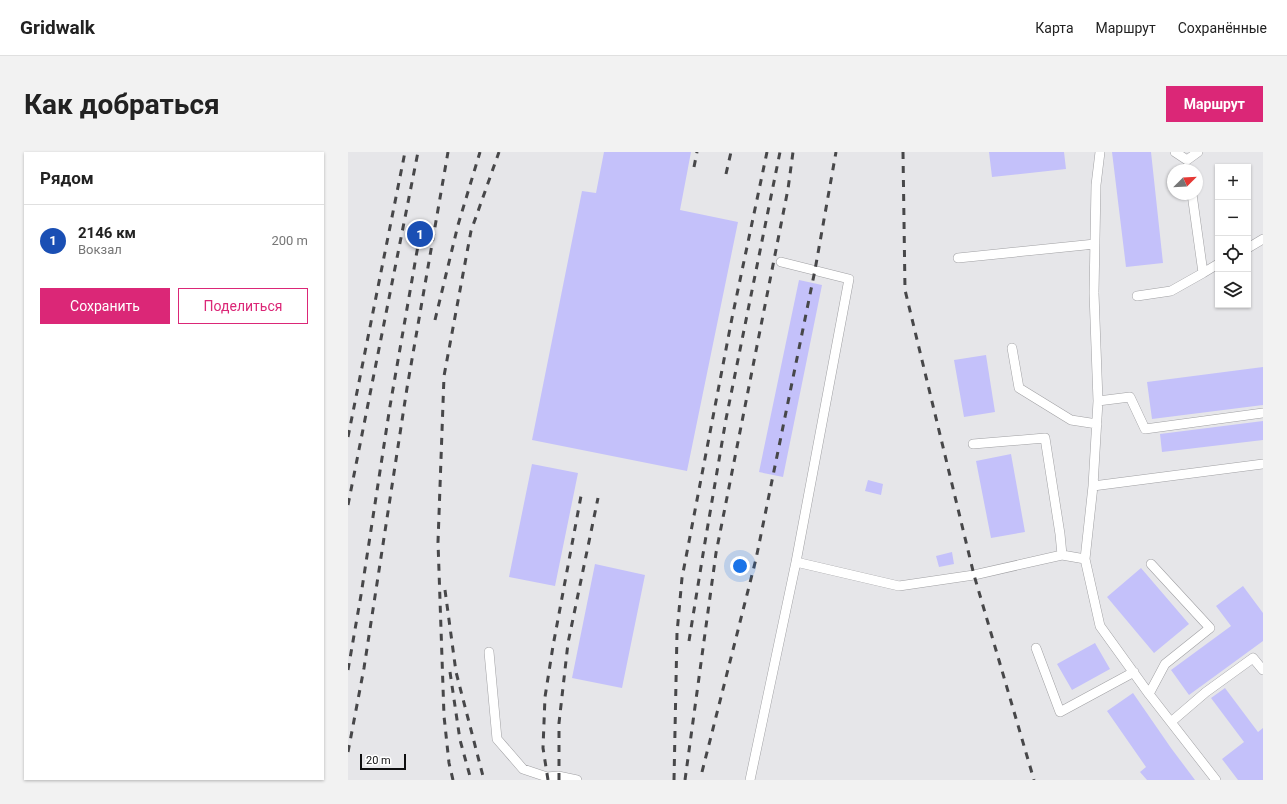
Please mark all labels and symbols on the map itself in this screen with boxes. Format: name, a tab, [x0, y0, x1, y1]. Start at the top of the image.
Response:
north arrow	[1167, 164, 1203, 200]
pin: 1	[407, 219, 433, 249]
your location	[730, 556, 750, 576]
scale bar	[360, 752, 406, 771]

